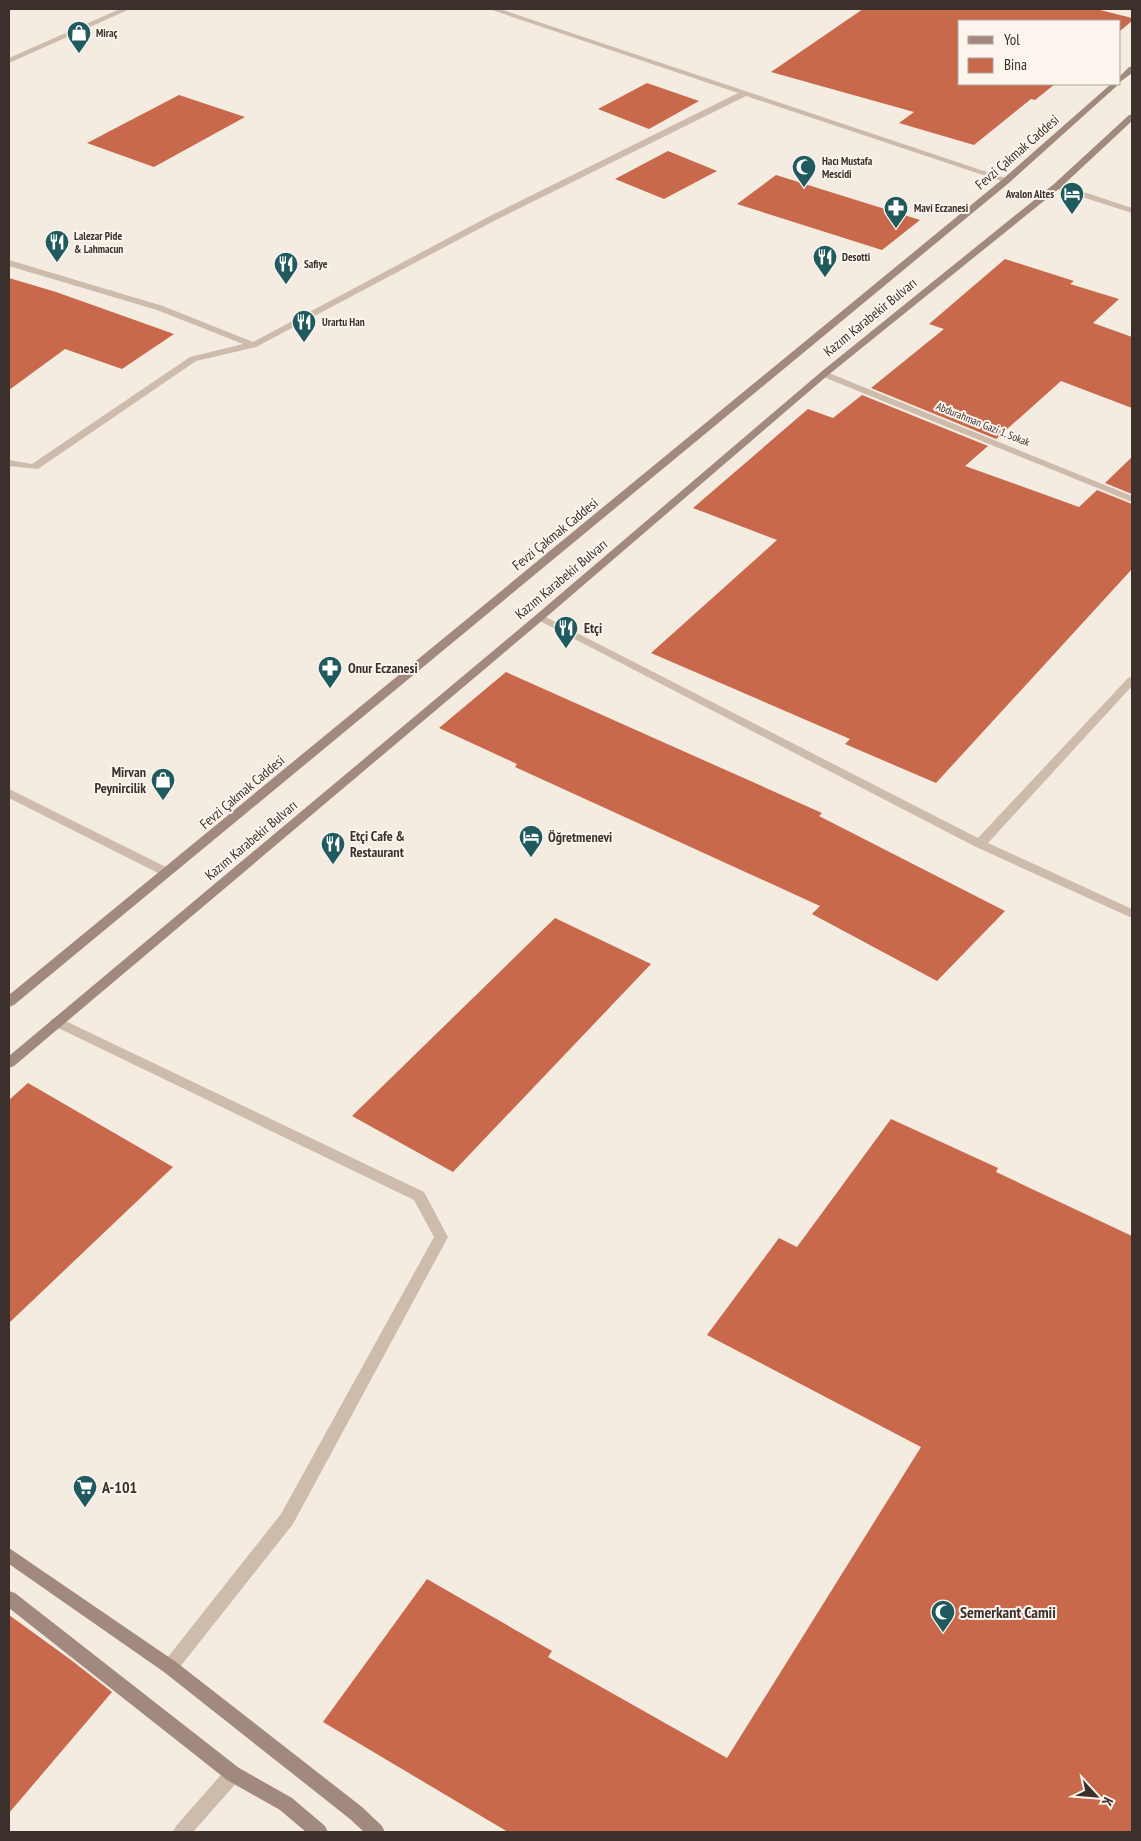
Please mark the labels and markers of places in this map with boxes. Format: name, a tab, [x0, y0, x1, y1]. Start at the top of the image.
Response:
shop icon: Miraç	[66, 20, 92, 54]
place label: Miraç	[96, 26, 118, 40]
mosque icon: Hacı Mustafa Mescidi	[791, 154, 817, 188]
place label: Hacı Mustafa Mescidi	[822, 154, 873, 181]
hotel icon: Avalon Altes	[1059, 181, 1085, 215]
place label: Avalon Altes	[1005, 187, 1054, 201]
pharmacy icon: Mavi Eczanesi	[883, 195, 909, 229]
place label: Mavi Eczanesi	[914, 201, 969, 215]
restaurant icon: Lalezar Pide & Lahmacun	[44, 229, 70, 263]
place label: Lalezar Pide & Lahmacun	[74, 229, 123, 256]
restaurant icon: Desotti	[812, 244, 838, 278]
place label: Desotti	[842, 250, 871, 264]
restaurant icon: Safiye	[273, 251, 299, 285]
place label: Safiye	[304, 257, 328, 271]
restaurant icon: Urartu Han	[291, 309, 317, 343]
place label: Urartu Han	[322, 315, 365, 329]
restaurant icon: Etçi	[553, 615, 579, 649]
place label: Etçi	[584, 619, 602, 637]
pharmacy icon: Onur Eczanesi	[317, 655, 343, 689]
place label: Onur Eczanesi	[348, 659, 418, 677]
place label: Mirvan Peynircilik	[94, 763, 146, 797]
shop icon: Mirvan Peynircilik	[150, 767, 176, 801]
hotel icon: Öğretmenevi	[518, 824, 544, 858]
place label: Etçi Cafe & Restaurant	[350, 827, 405, 861]
place label: Öğretmenevi	[548, 828, 612, 846]
restaurant icon: Etçi Cafe & Restaurant	[320, 831, 346, 865]
supermarket icon: A-101	[72, 1474, 98, 1508]
place label: A-101	[101, 1477, 137, 1497]
mosque icon: Semerkant Camii	[930, 1599, 956, 1633]
place label: Semerkant Camii	[960, 1602, 1056, 1622]

